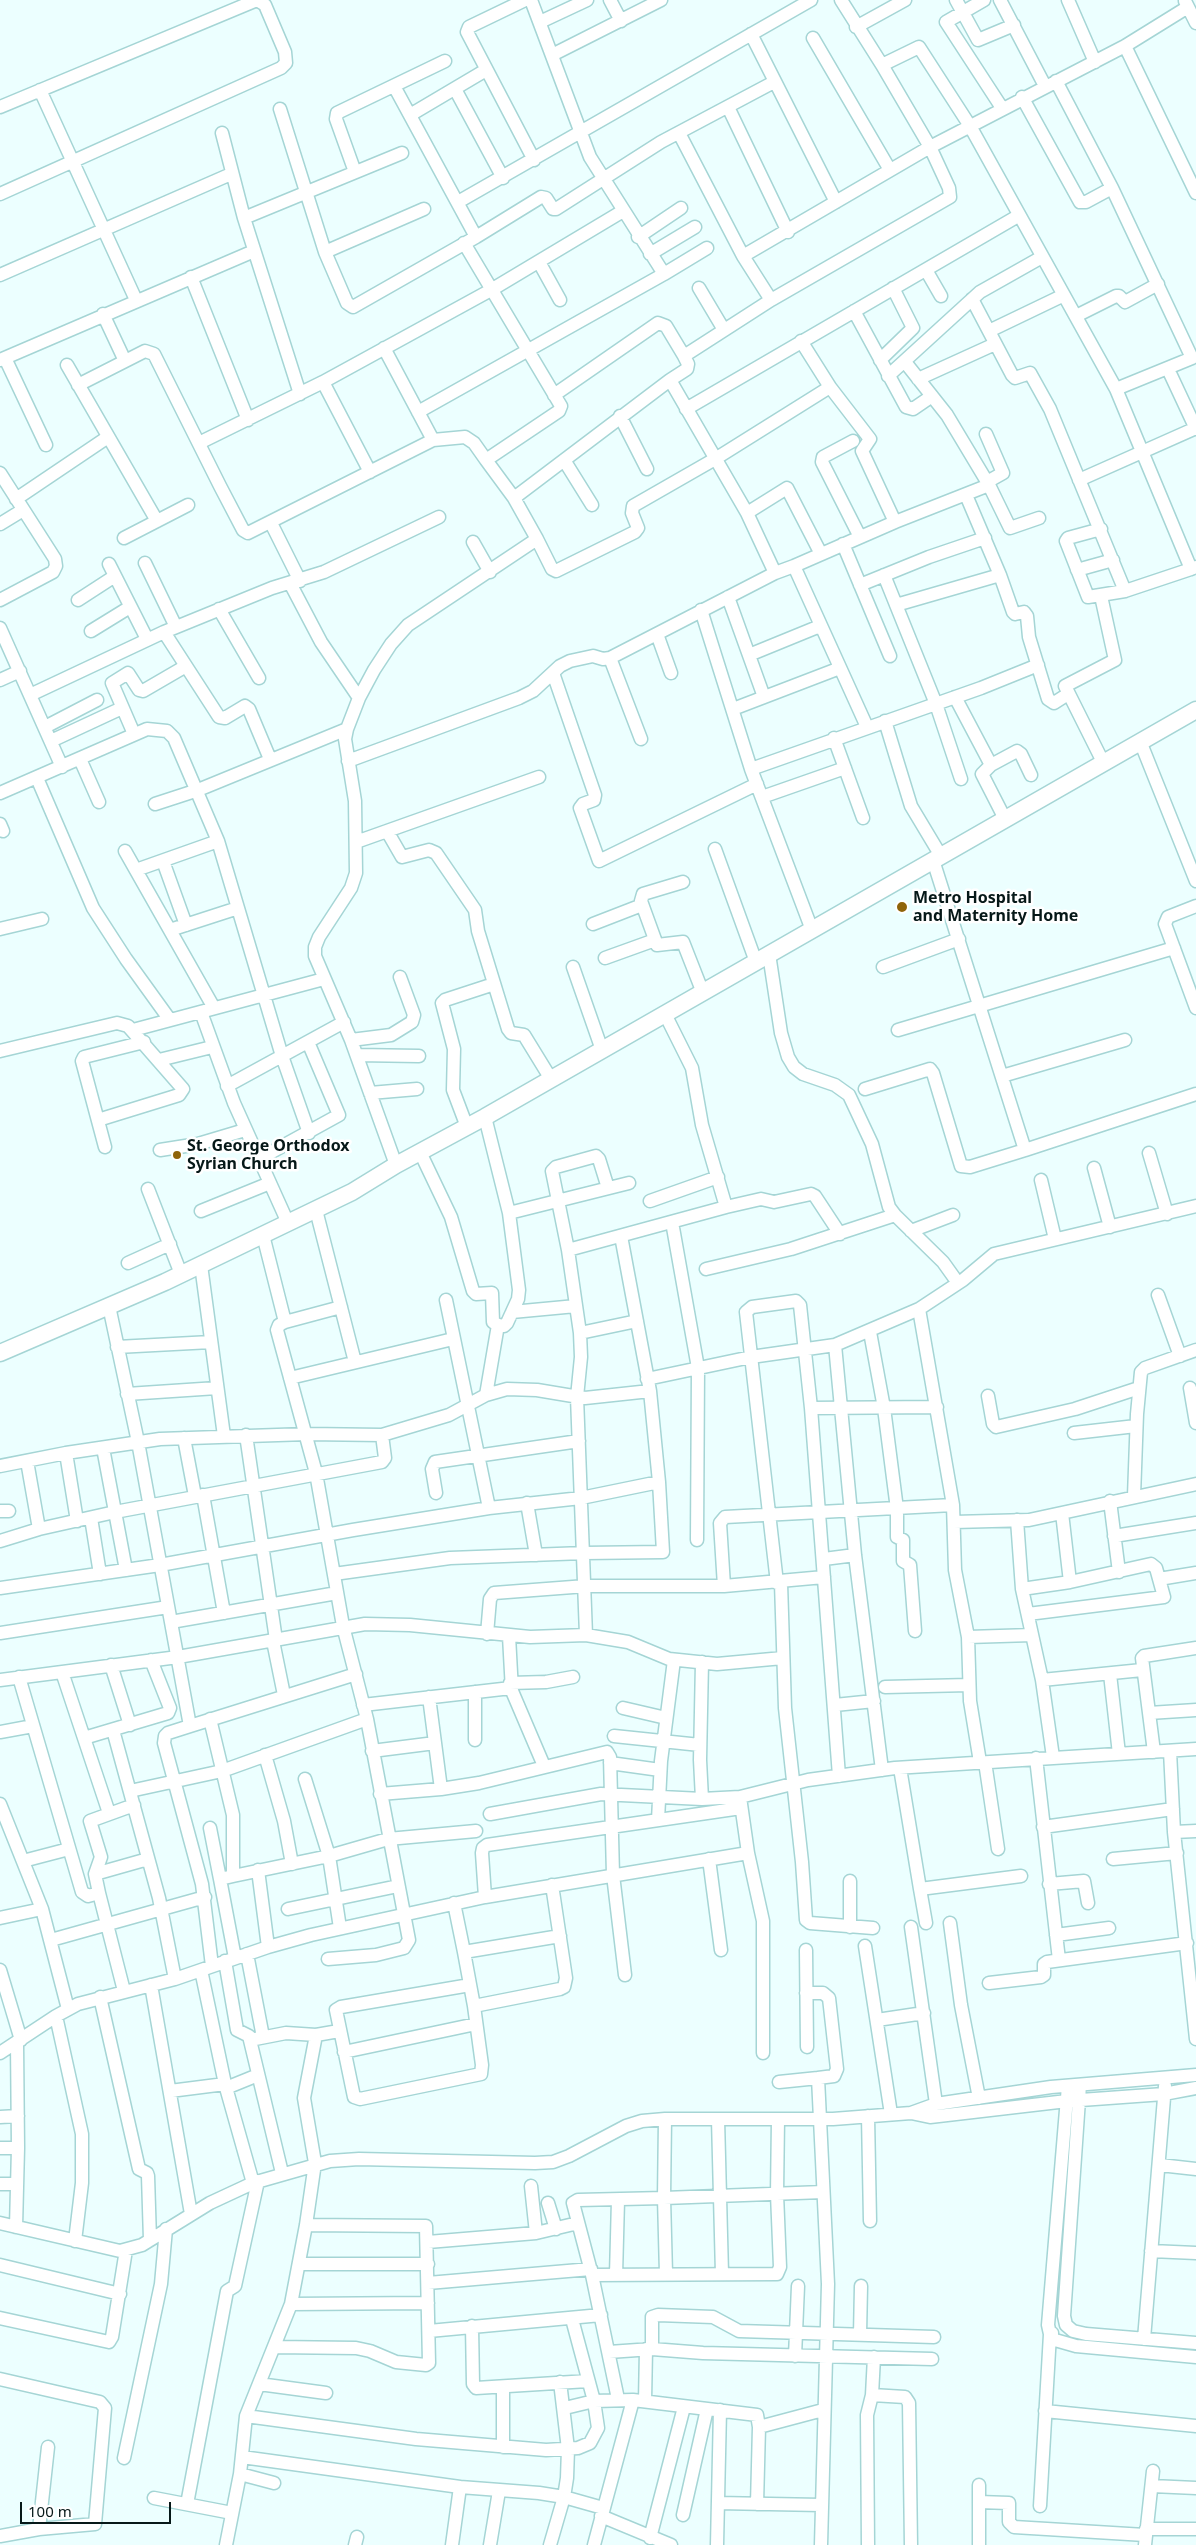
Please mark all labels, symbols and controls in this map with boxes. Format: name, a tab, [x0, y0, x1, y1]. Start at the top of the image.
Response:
place label: Metro Hospital and Maternity Home	[913, 888, 1078, 926]
marker: Metro Hospital and Maternity Home	[895, 900, 909, 914]
place label: St. George Orthodox Syrian Church	[187, 1136, 350, 1174]
marker: St. George Orthodox Syrian Church	[171, 1149, 183, 1161]
scale bar	[22, 2492, 174, 2524]
text: 100 m	[28, 2501, 72, 2521]

